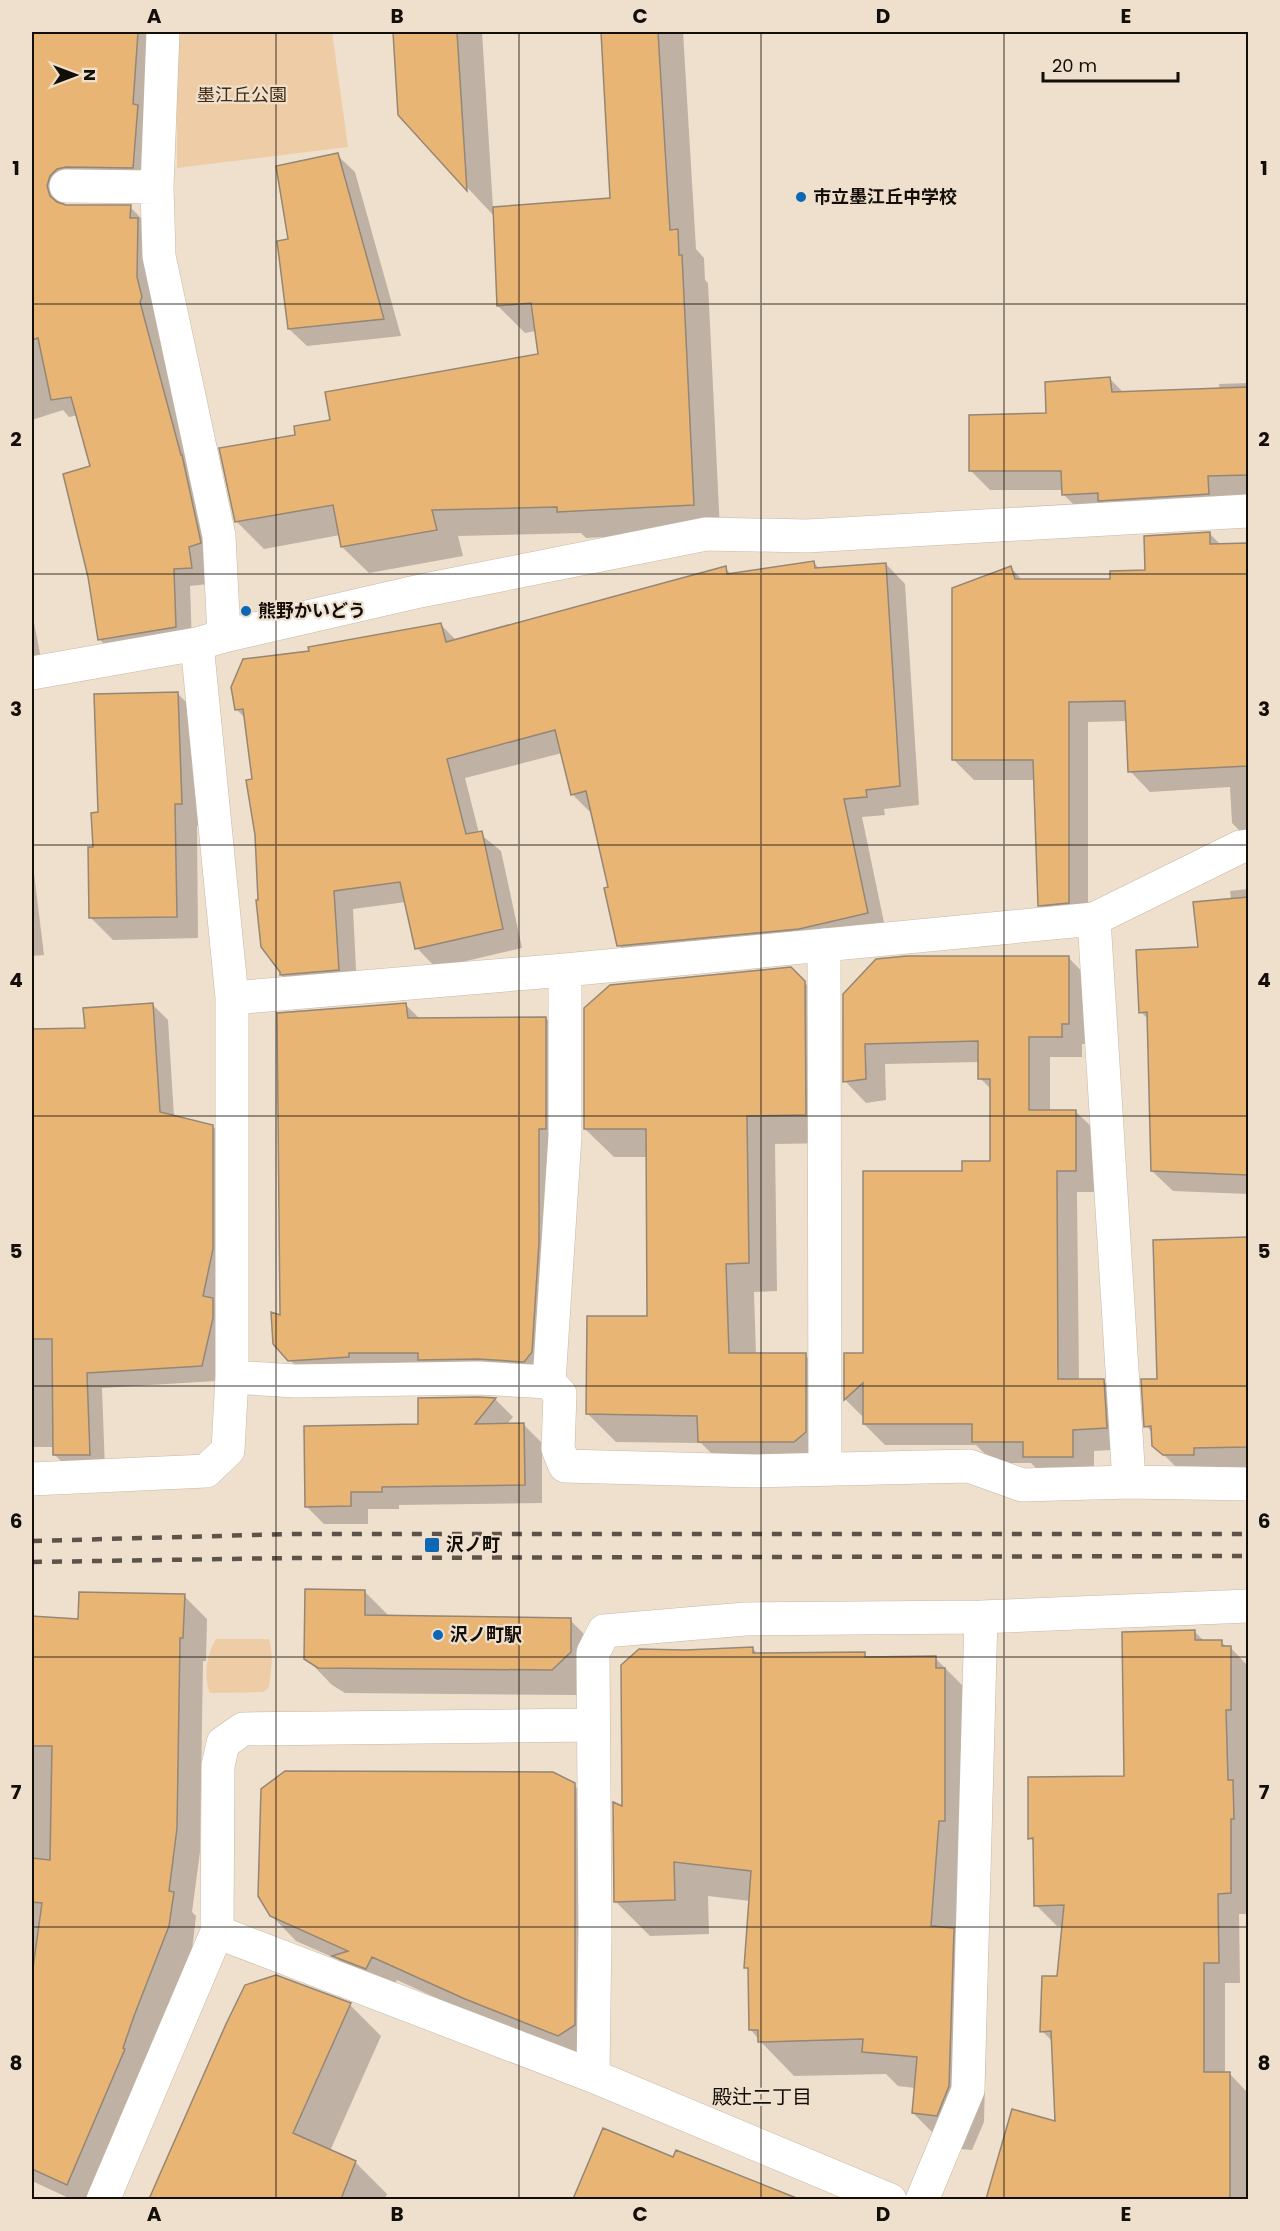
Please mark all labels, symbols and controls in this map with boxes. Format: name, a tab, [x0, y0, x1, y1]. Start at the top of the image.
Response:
text: A	[147, 2, 162, 30]
text: B	[390, 2, 404, 30]
text: C	[632, 2, 648, 30]
text: D	[876, 2, 890, 30]
text: E	[1121, 2, 1131, 30]
north arrow	[45, 45, 105, 105]
scale bar	[1043, 45, 1178, 83]
text: 20 m	[1052, 53, 1097, 78]
text: N	[78, 69, 101, 81]
park label: 墨江丘公園	[197, 82, 287, 107]
text: 1	[12, 154, 20, 182]
text: 1	[1260, 154, 1268, 182]
place label: 市立墨江丘中学校	[813, 184, 957, 209]
marker: 市立墨江丘中学校	[794, 190, 808, 204]
text: 2	[10, 425, 22, 453]
text: 2	[1258, 425, 1270, 453]
place label: 熊野かいどう	[258, 598, 366, 623]
marker: 熊野かいどう	[239, 604, 253, 618]
text: 3	[10, 695, 22, 723]
text: 3	[1258, 695, 1270, 723]
text: 4	[9, 966, 23, 994]
text: 4	[1257, 966, 1271, 994]
text: 5	[10, 1237, 23, 1265]
text: 5	[1258, 1237, 1271, 1265]
text: 6	[10, 1507, 22, 1535]
text: 6	[1258, 1507, 1270, 1535]
place label: 沢ノ町	[446, 1532, 500, 1557]
marker: 沢ノ町	[423, 1536, 441, 1554]
place label: 沢ノ町駅	[450, 1622, 522, 1647]
marker: 沢ノ町駅	[431, 1628, 445, 1642]
text: 7	[11, 1778, 22, 1806]
text: 7	[1259, 1778, 1270, 1806]
text: 8	[10, 2049, 22, 2077]
text: 8	[1258, 2049, 1270, 2077]
district label: 殿辻二丁目	[712, 2083, 812, 2111]
text: A	[147, 2200, 162, 2228]
text: B	[390, 2200, 404, 2228]
text: C	[632, 2200, 648, 2228]
text: D	[876, 2200, 890, 2228]
text: E	[1121, 2200, 1131, 2228]

